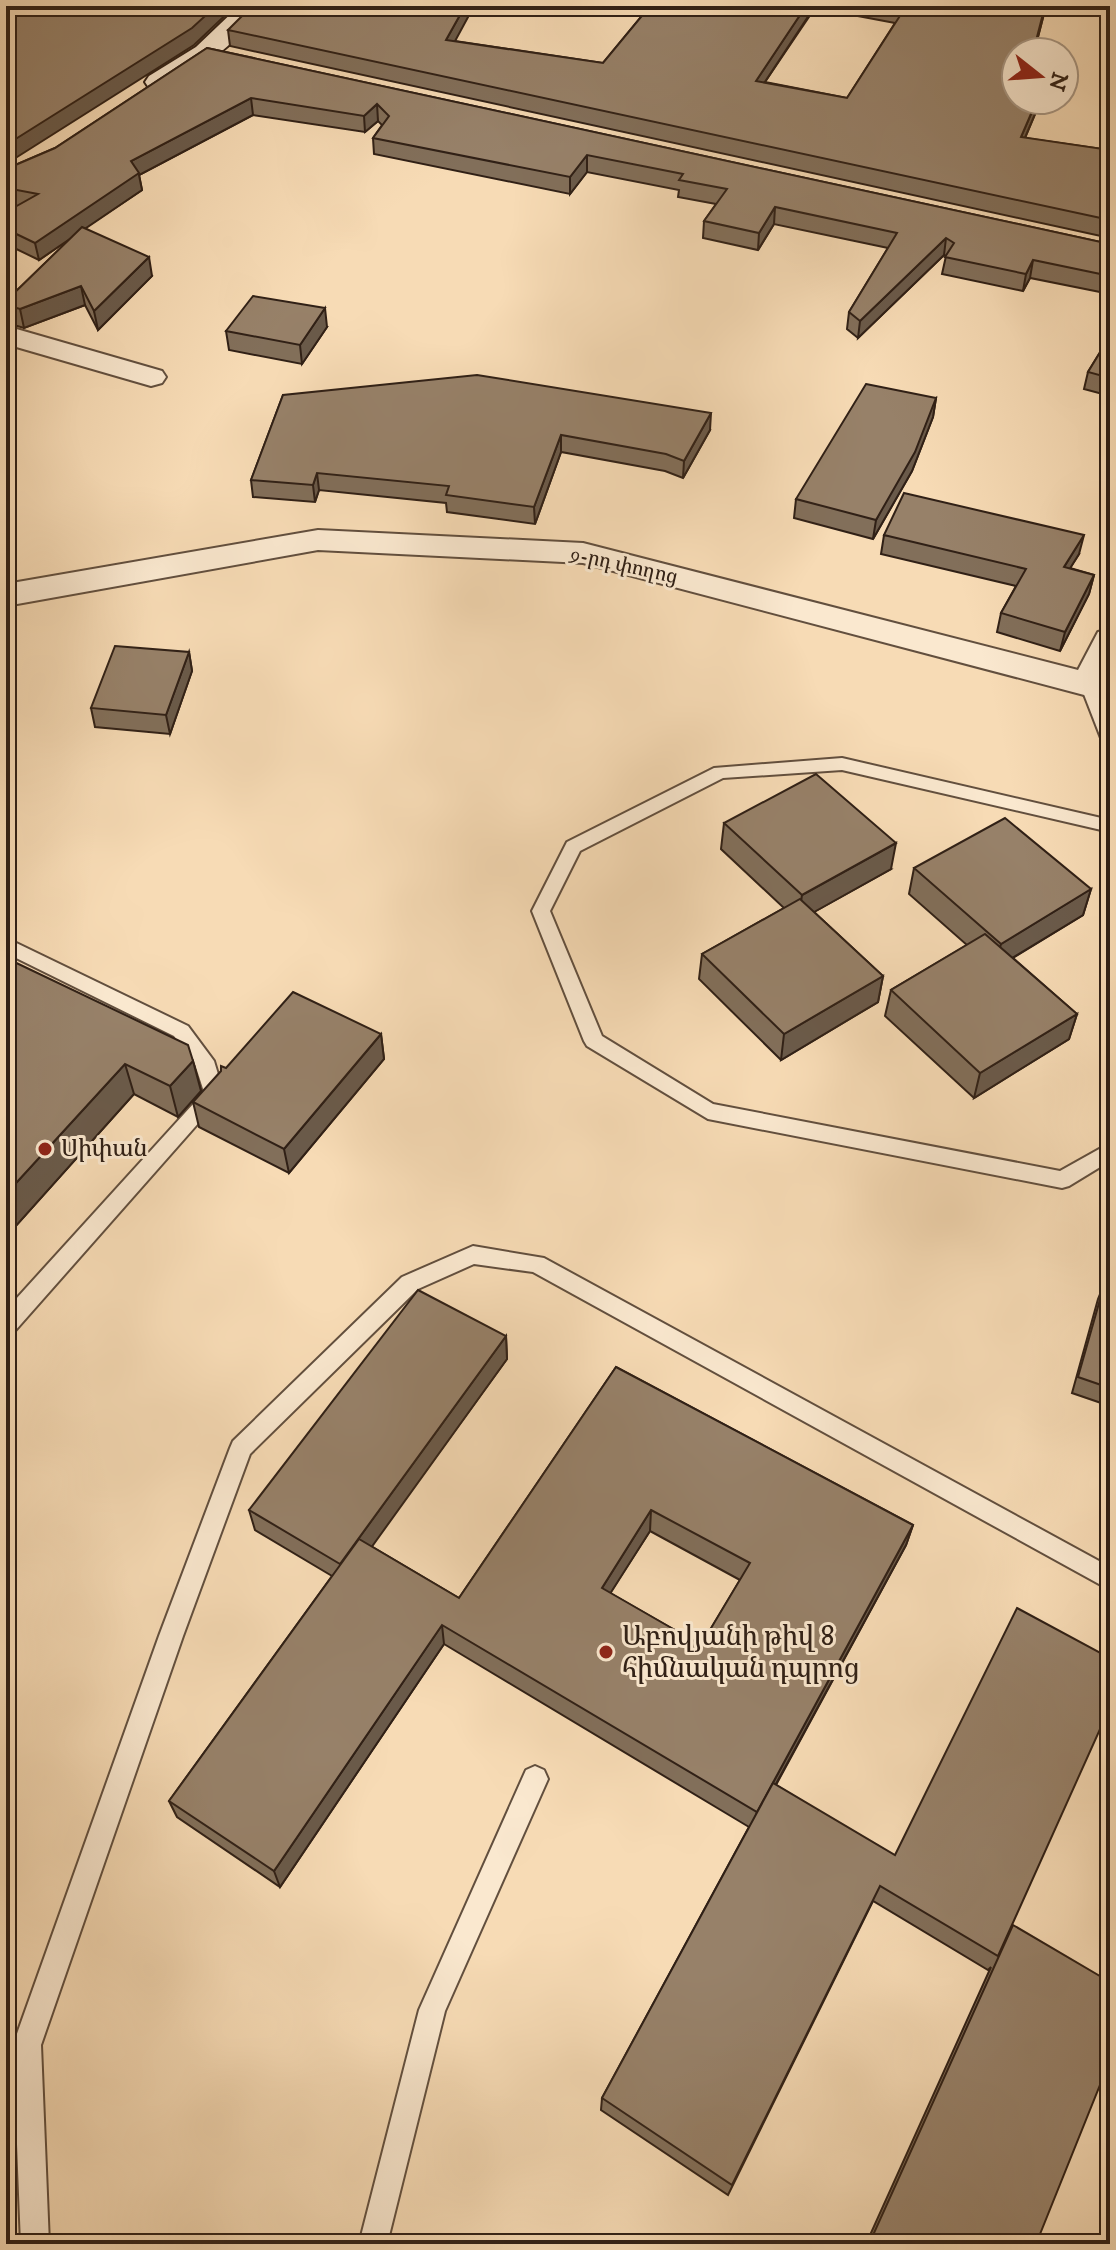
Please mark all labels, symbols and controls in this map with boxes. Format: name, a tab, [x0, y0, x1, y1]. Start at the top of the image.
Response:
north arrow	[1000, 36, 1080, 116]
text: N	[1042, 69, 1073, 94]
street label: 9-րդ փողոց	[567, 541, 680, 590]
place label: Սիփան	[61, 1134, 147, 1164]
marker: Սիփան	[36, 1140, 54, 1158]
place label: Աբովյանի թիվ 8 հիմնական դպրոց	[622, 1619, 860, 1686]
marker: Աբովյանի թիվ 8 հիմնական դպրոց	[597, 1643, 615, 1661]

